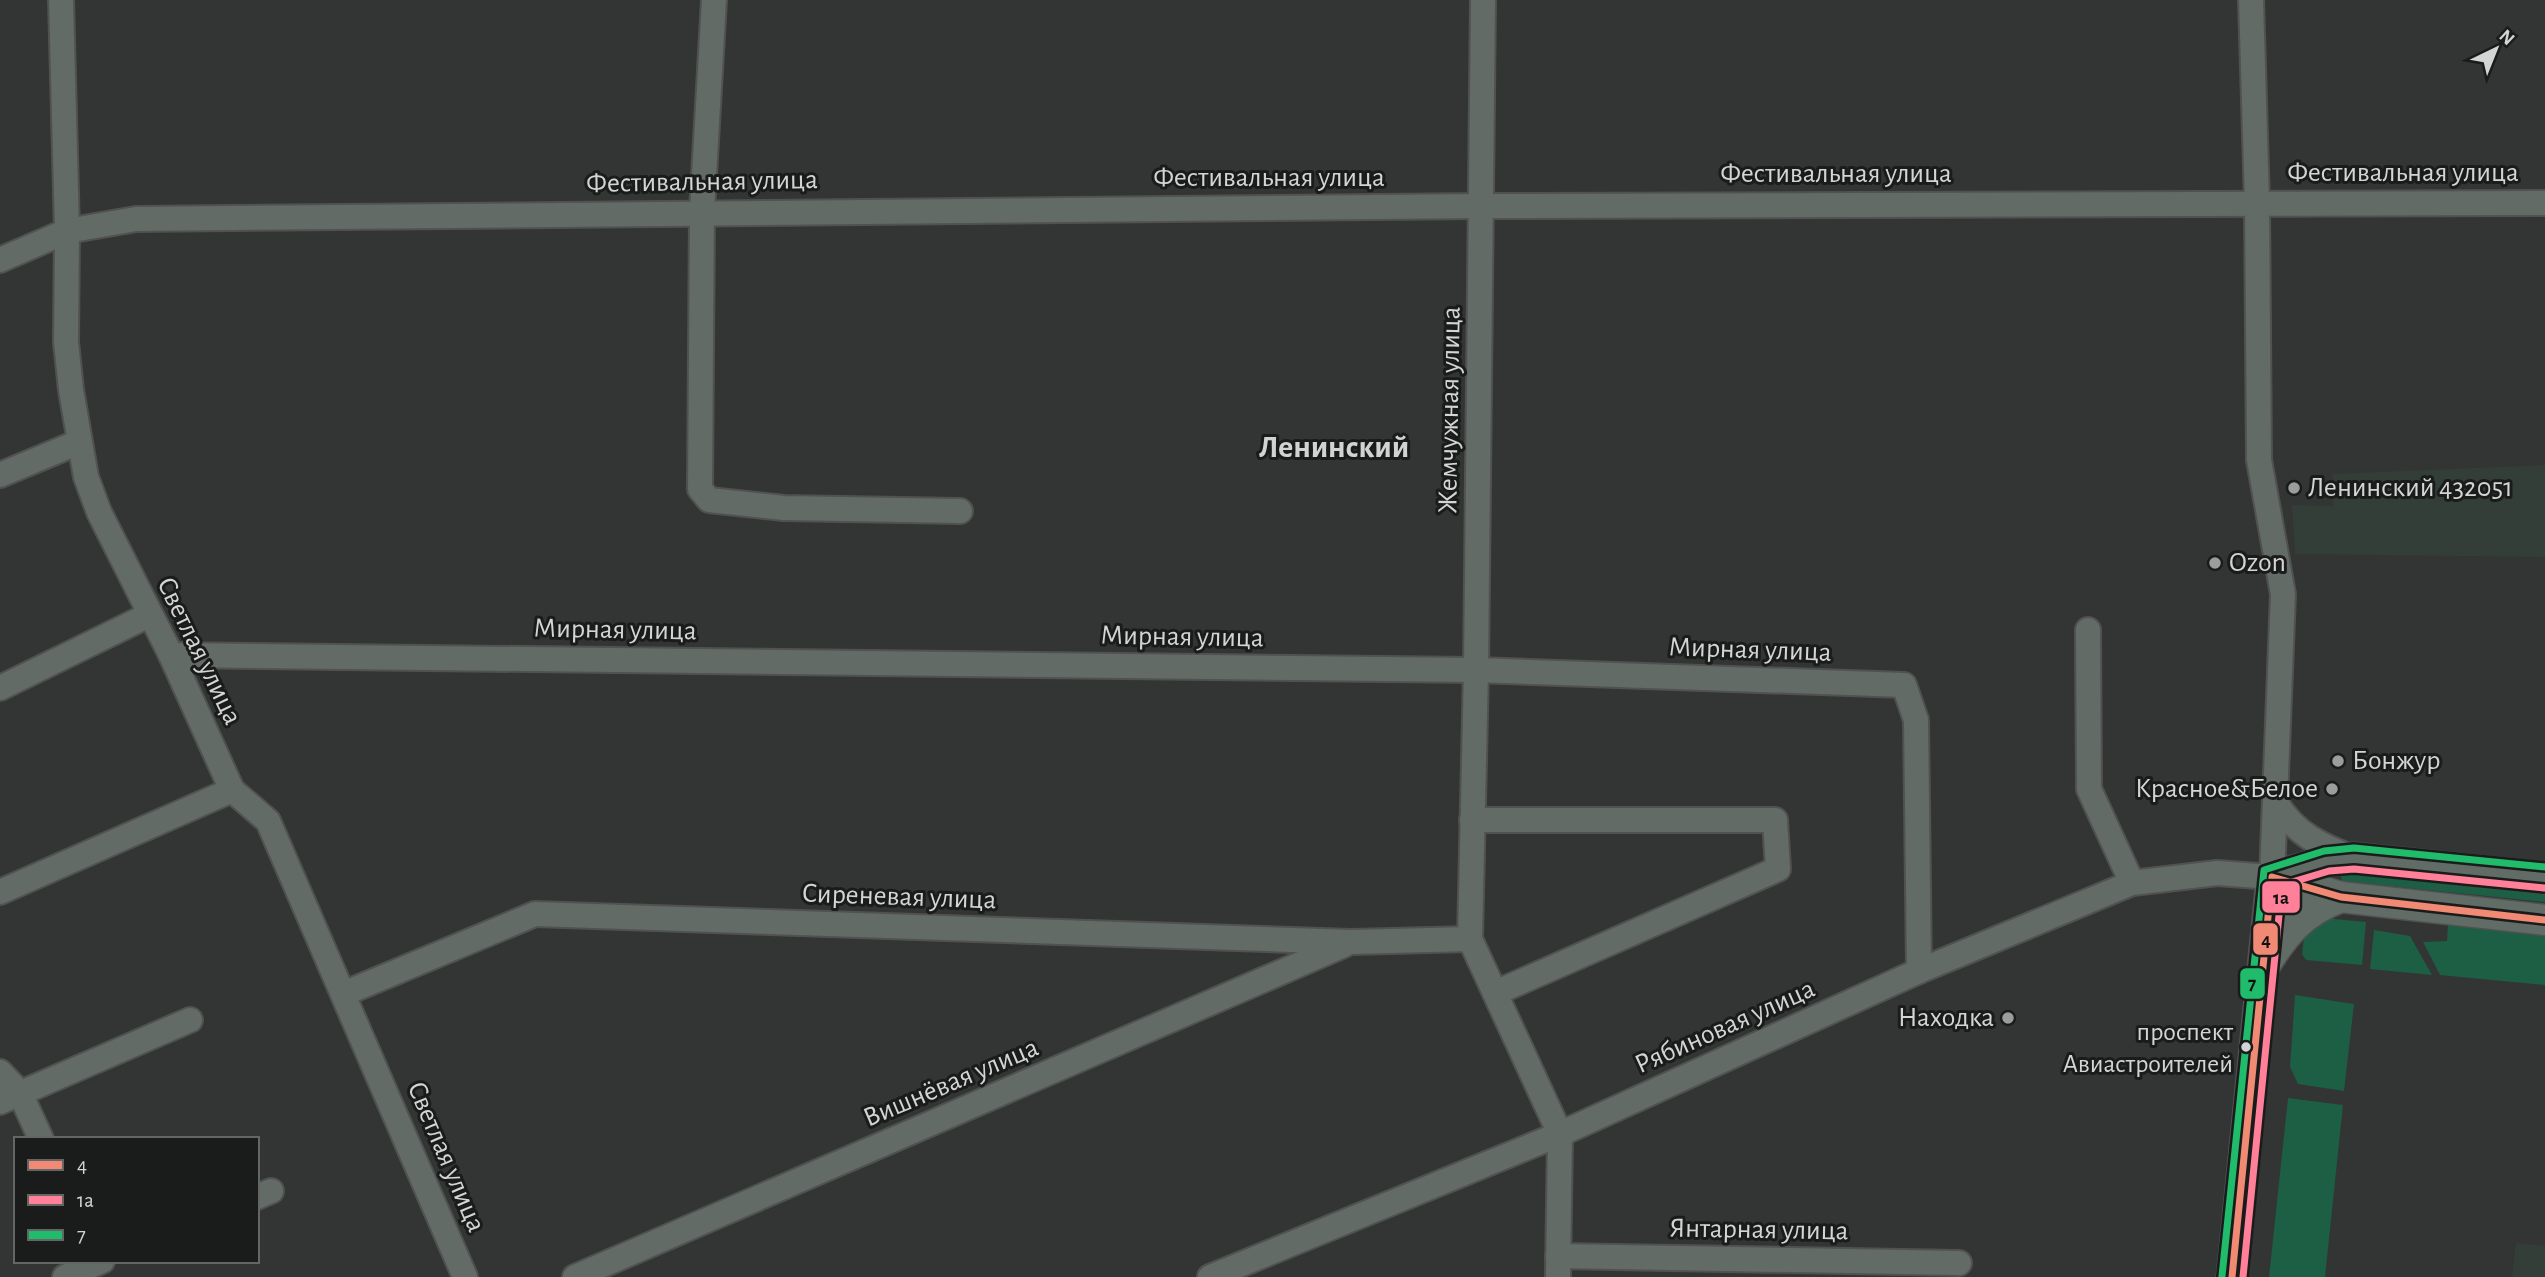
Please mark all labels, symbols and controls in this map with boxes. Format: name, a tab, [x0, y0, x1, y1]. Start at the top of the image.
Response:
north arrow	[2461, 14, 2531, 84]
text: N	[2495, 26, 2518, 49]
street label: Фестивальная улица	[2287, 159, 2519, 187]
street label: Фестивальная улица	[1720, 160, 1952, 188]
street label: Фестивальная улица	[1153, 164, 1385, 192]
street label: Фестивальная улица	[586, 166, 818, 198]
street label: Жемчужная улица	[1434, 306, 1466, 514]
district label: Ленинский	[1259, 431, 1409, 463]
place label: Ленинский 432051	[2308, 474, 2513, 502]
marker: Ленинский 432051	[2286, 480, 2302, 496]
place label: Ozon	[2229, 549, 2286, 577]
marker: Ozon	[2207, 555, 2223, 571]
street label: Светлая улица	[151, 573, 247, 729]
street label: Мирная улица	[533, 615, 697, 645]
street label: Мирная улица	[1100, 622, 1264, 652]
street label: Мирная улица	[1668, 633, 1832, 667]
place label: Бонжур	[2352, 747, 2441, 775]
marker: Бонжур	[2330, 753, 2346, 769]
place label: Красное&Белое	[2135, 775, 2318, 803]
marker: Красное&Белое	[2324, 781, 2340, 797]
street label: Сиреневая улица	[801, 880, 997, 914]
line badge: 1а	[2261, 880, 2301, 914]
text: 1а	[2273, 889, 2289, 908]
line badge: 4	[2252, 922, 2279, 956]
text: 4	[2261, 931, 2271, 950]
line badge: 7	[2239, 967, 2266, 1000]
street label: Рябиновая улица	[1631, 975, 1819, 1079]
text: 7	[2248, 975, 2256, 994]
place label: Находка	[1898, 1004, 1994, 1032]
marker: Находка	[2000, 1010, 2016, 1026]
place label: проспект Авиастроителей	[2063, 1019, 2234, 1077]
street label: Вишнёвая улица	[859, 1033, 1043, 1132]
marker: проспект Авиастроителей	[2239, 1040, 2253, 1054]
street label: Светлая улица	[402, 1078, 490, 1236]
legend	[14, 1137, 259, 1263]
text: 4	[77, 1155, 87, 1176]
text: 1а	[77, 1190, 94, 1211]
street label: Янтарная улица	[1669, 1214, 1849, 1246]
text: 7	[77, 1225, 86, 1246]

